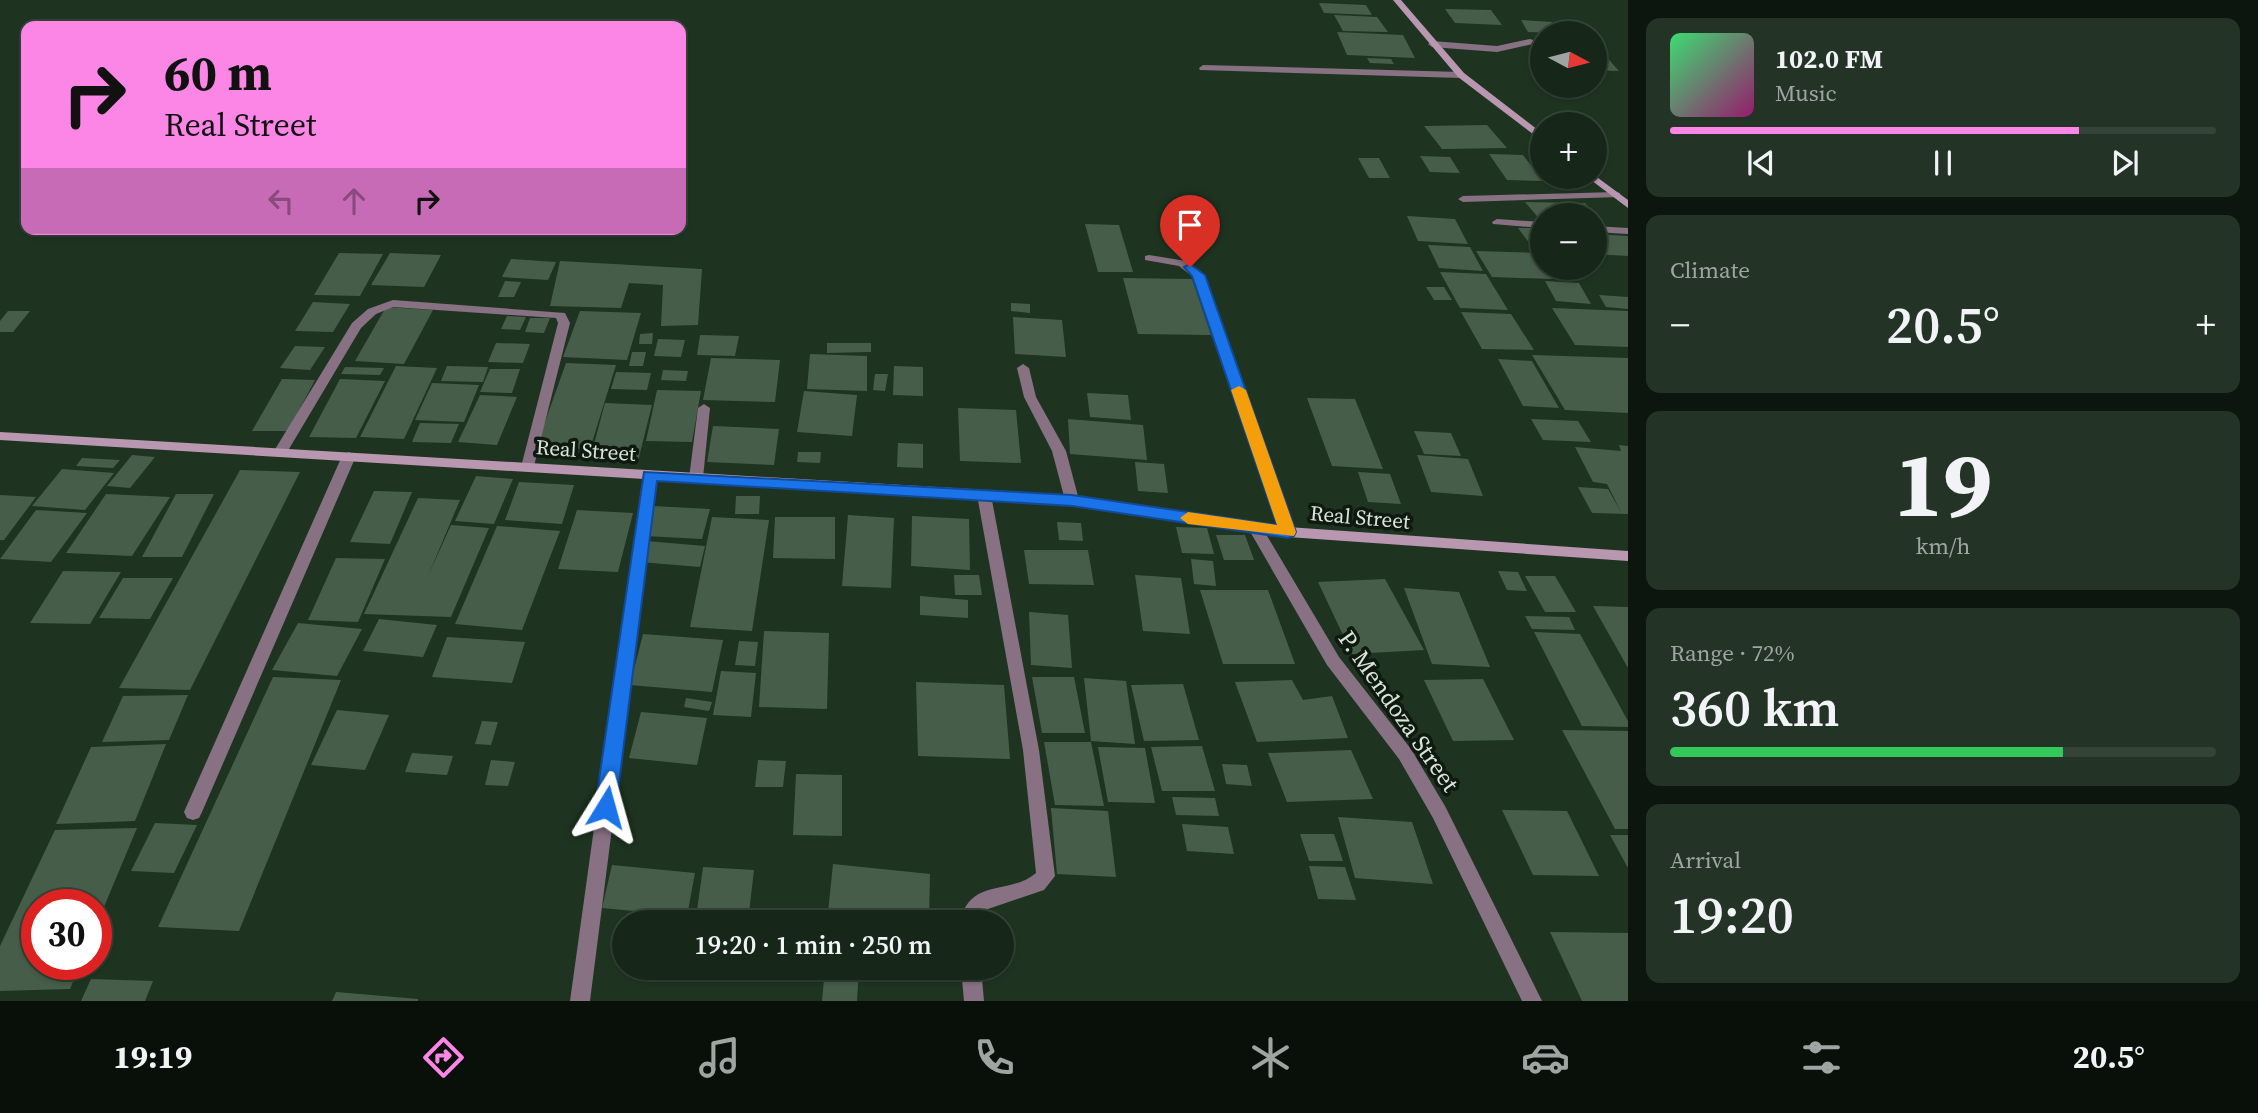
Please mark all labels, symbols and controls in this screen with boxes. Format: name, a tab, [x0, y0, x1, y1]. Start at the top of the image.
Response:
north arrow	[1530, 21, 1606, 98]
map controls	[1530, 21, 1607, 280]
text: 60 m	[164, 39, 272, 106]
text: 102.0 FM	[1775, 41, 1883, 77]
icon: right	[49, 49, 140, 140]
text: Music	[1775, 77, 1837, 109]
text: Real Street	[164, 103, 317, 147]
button: +	[1530, 112, 1607, 189]
icon: previous	[1742, 144, 1780, 182]
icon: pause	[1924, 144, 1962, 182]
icon: next	[2106, 144, 2144, 182]
icon: left	[262, 182, 300, 220]
icon: ahead	[335, 182, 373, 220]
icon: right	[408, 182, 446, 220]
pin	[1160, 195, 1220, 267]
button: −	[1530, 203, 1607, 280]
icon: arrive	[1171, 206, 1209, 244]
text: Climate	[1670, 254, 1750, 286]
text: 20.5°	[1886, 289, 2000, 360]
text: −	[1670, 299, 1690, 351]
text: +	[2196, 299, 2216, 351]
text: 19	[1894, 422, 1992, 546]
street label: Real Street	[535, 432, 637, 468]
street label: Real Street	[1309, 498, 1411, 536]
text: km/h	[1916, 530, 1970, 562]
street label: P. Mendoza Street	[1331, 624, 1467, 798]
text: Range · 72%	[1670, 637, 1795, 669]
text: 360 km	[1670, 672, 1839, 743]
position arrow	[569, 770, 643, 844]
text: Arrival	[1670, 844, 1741, 876]
text: 19:20	[1670, 879, 1794, 950]
speed limit sign: 30	[21, 889, 112, 980]
text: 19:20 · 1 min · 250 m	[694, 927, 932, 963]
icon: directions	[419, 1033, 468, 1082]
icon: music	[695, 1033, 744, 1082]
icon: phone	[970, 1033, 1019, 1082]
icon: climate	[1246, 1033, 1295, 1082]
icon: car	[1521, 1033, 1570, 1082]
icon: filters	[1797, 1033, 1846, 1082]
text: 19:19	[113, 1035, 192, 1079]
text: 20.5°	[2073, 1035, 2145, 1079]

